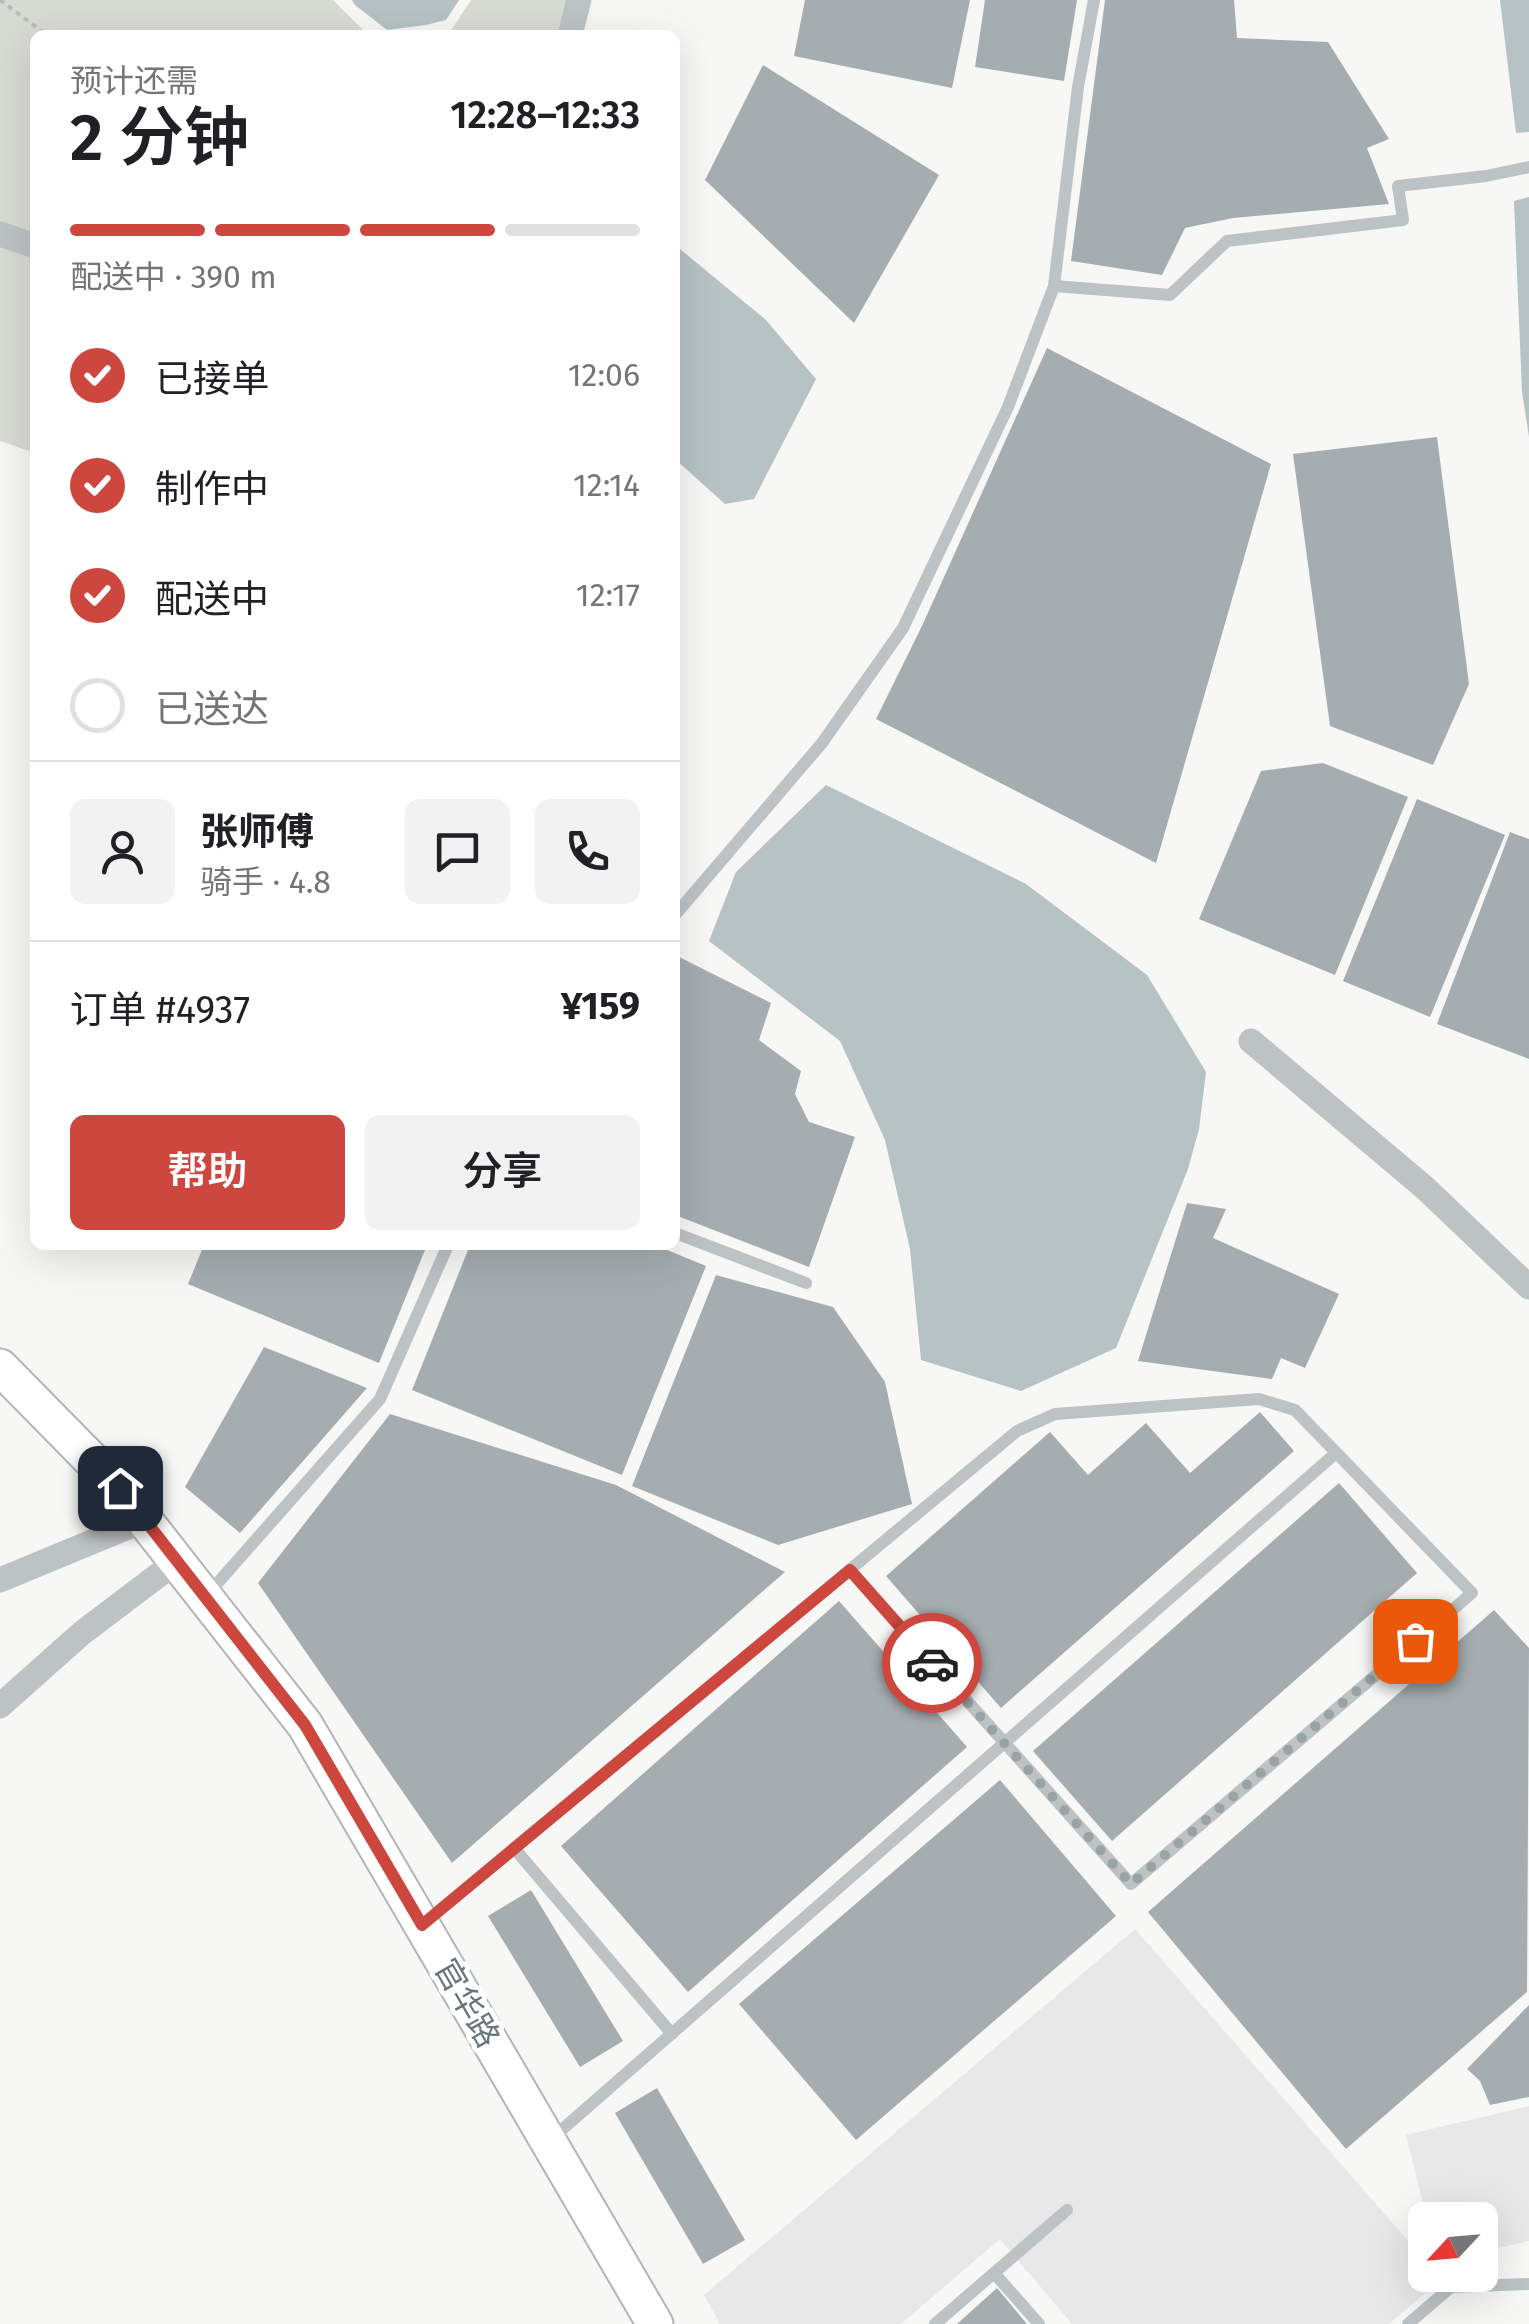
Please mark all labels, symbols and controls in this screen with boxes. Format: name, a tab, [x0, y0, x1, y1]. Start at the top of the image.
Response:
text: 预计还需	[70, 62, 198, 100]
text: 12:28–12:33	[450, 92, 640, 138]
text: 2 分钟	[70, 99, 249, 177]
text: 配送中 · 390 m	[70, 258, 277, 296]
icon: check	[70, 348, 125, 403]
text: 已接单	[155, 356, 269, 402]
text: 12:06	[568, 356, 640, 394]
icon: check	[70, 458, 125, 513]
text: 制作中	[155, 466, 269, 512]
text: 12:14	[573, 466, 640, 504]
icon: check	[70, 568, 125, 623]
text: 配送中	[155, 576, 269, 622]
text: 12:17	[576, 576, 640, 614]
text: 已送达	[155, 686, 269, 732]
button: person	[70, 799, 175, 904]
button: chat	[405, 799, 510, 904]
button: phone	[535, 799, 640, 904]
text: 张师傅	[200, 809, 314, 855]
text: 骑手 · 4.8	[200, 863, 331, 901]
text: ¥159	[561, 983, 640, 1029]
text: 订单 #4937	[70, 987, 250, 1033]
button: 帮助	[70, 1115, 345, 1230]
button: 分享	[365, 1115, 640, 1230]
pin	[78, 1446, 163, 1531]
icon: home	[93, 1461, 148, 1516]
pin	[1373, 1599, 1458, 1684]
courier	[882, 1613, 982, 1713]
icon: bag	[1388, 1614, 1443, 1669]
icon: car	[905, 1636, 960, 1691]
street label: 官华路	[427, 1952, 507, 2054]
north arrow	[1408, 2202, 1498, 2292]
map controls	[1408, 2202, 1498, 2292]

